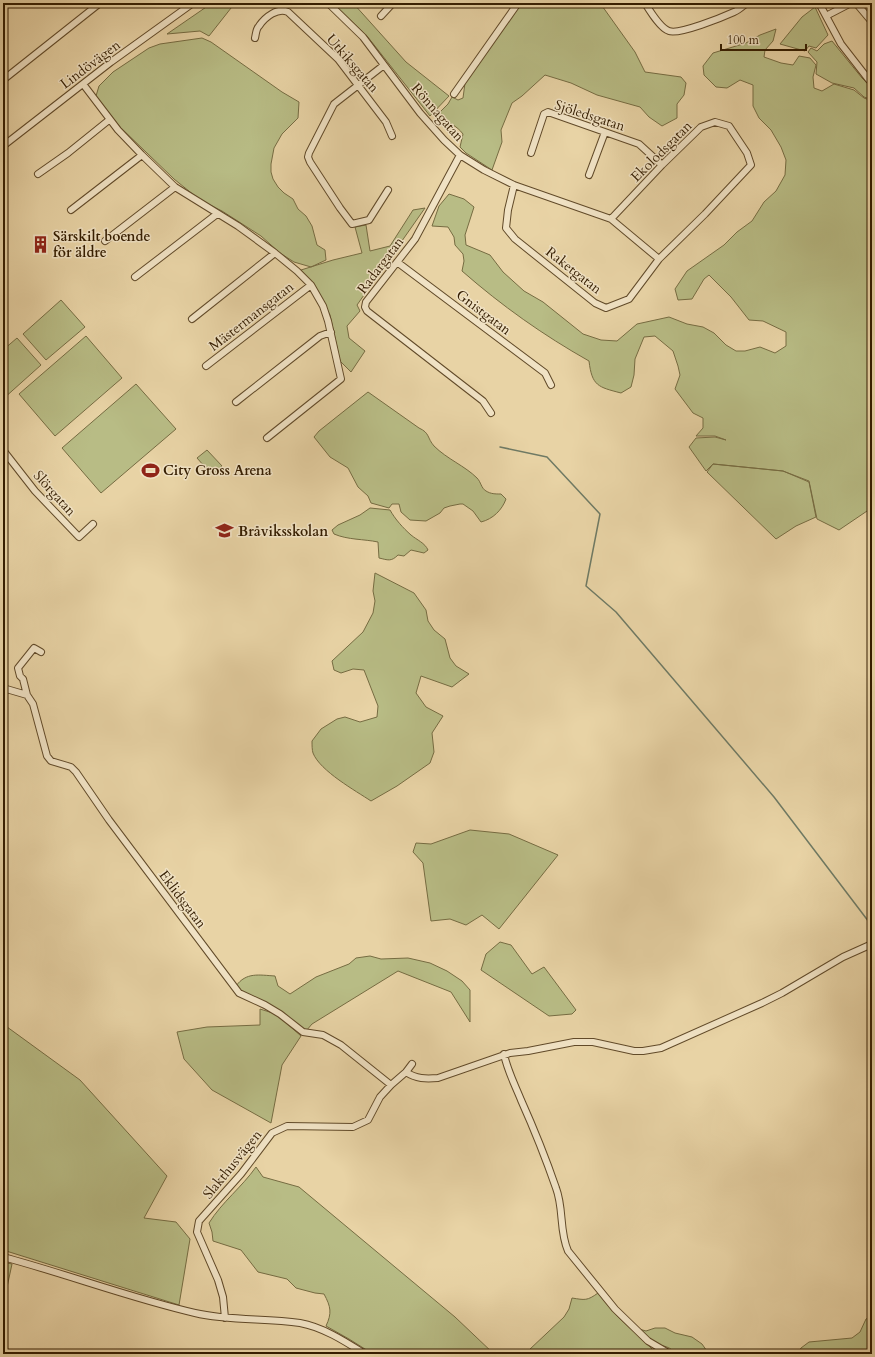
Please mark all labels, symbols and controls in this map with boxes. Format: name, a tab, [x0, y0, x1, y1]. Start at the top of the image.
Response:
scale bar	[721, 26, 806, 52]
street label: Utkiksgatan	[322, 30, 383, 97]
text: 100 m	[727, 32, 760, 48]
street label: Lindövägen	[56, 35, 124, 93]
street label: Rönnagatan	[407, 79, 468, 146]
street label: Sjöledsgatan	[552, 95, 627, 136]
street label: Ekolodsgatan	[627, 117, 696, 186]
place label: Särskilt boende för äldre	[53, 227, 151, 262]
street label: Radargatan	[353, 233, 408, 298]
building icon: Särskilt boende för äldre	[30, 234, 50, 254]
street label: Raketgatan	[542, 242, 606, 298]
street label: Mästermansgatan	[205, 277, 298, 356]
street label: Gnistgatan	[452, 285, 515, 339]
sports icon: City Gross Arena	[140, 460, 160, 480]
place label: City Gross Arena	[163, 461, 272, 480]
street label: Slörgatan	[29, 466, 80, 520]
school or university icon: Bråviksskolan	[215, 521, 235, 541]
place label: Bråviksskolan	[238, 522, 328, 541]
street label: Eklidsgatan	[155, 866, 211, 932]
street label: Slakthusvägen	[199, 1126, 266, 1203]

